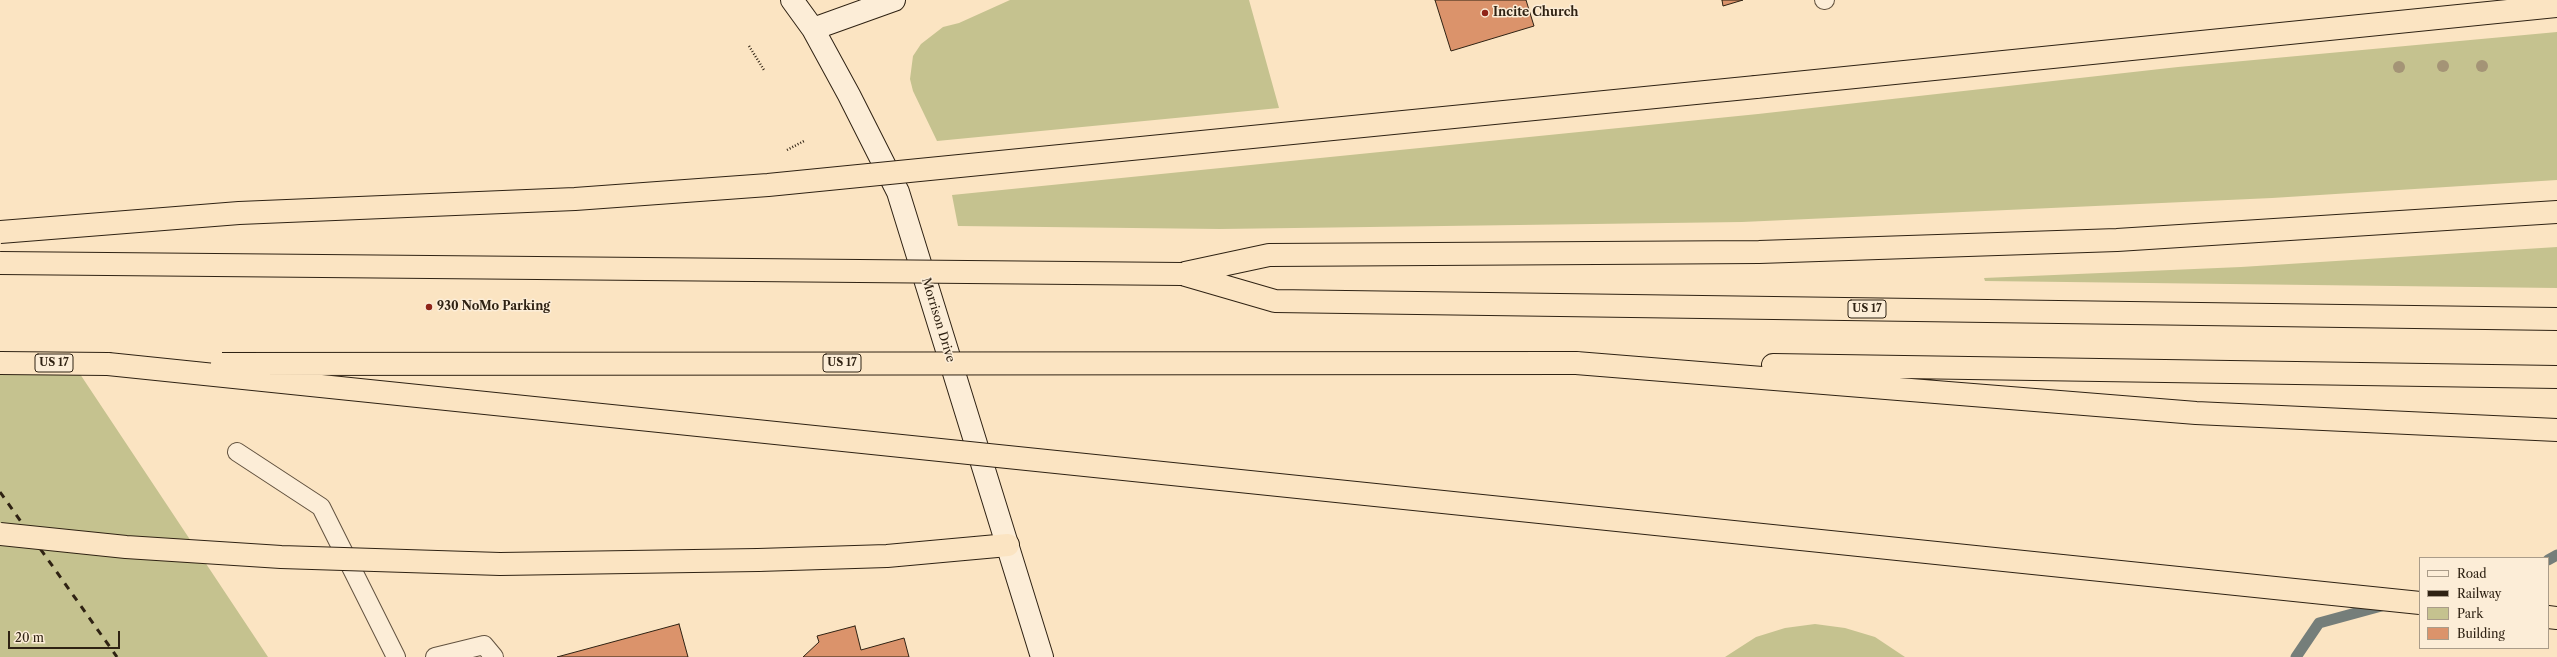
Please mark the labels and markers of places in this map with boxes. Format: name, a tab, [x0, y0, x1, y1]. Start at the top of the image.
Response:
place label: Incite Church	[1493, 6, 1579, 20]
marker: Incite Church	[1480, 8, 1490, 18]
place label: 930 NoMo Parking	[437, 300, 550, 314]
marker: 930 NoMo Parking	[424, 302, 434, 312]

